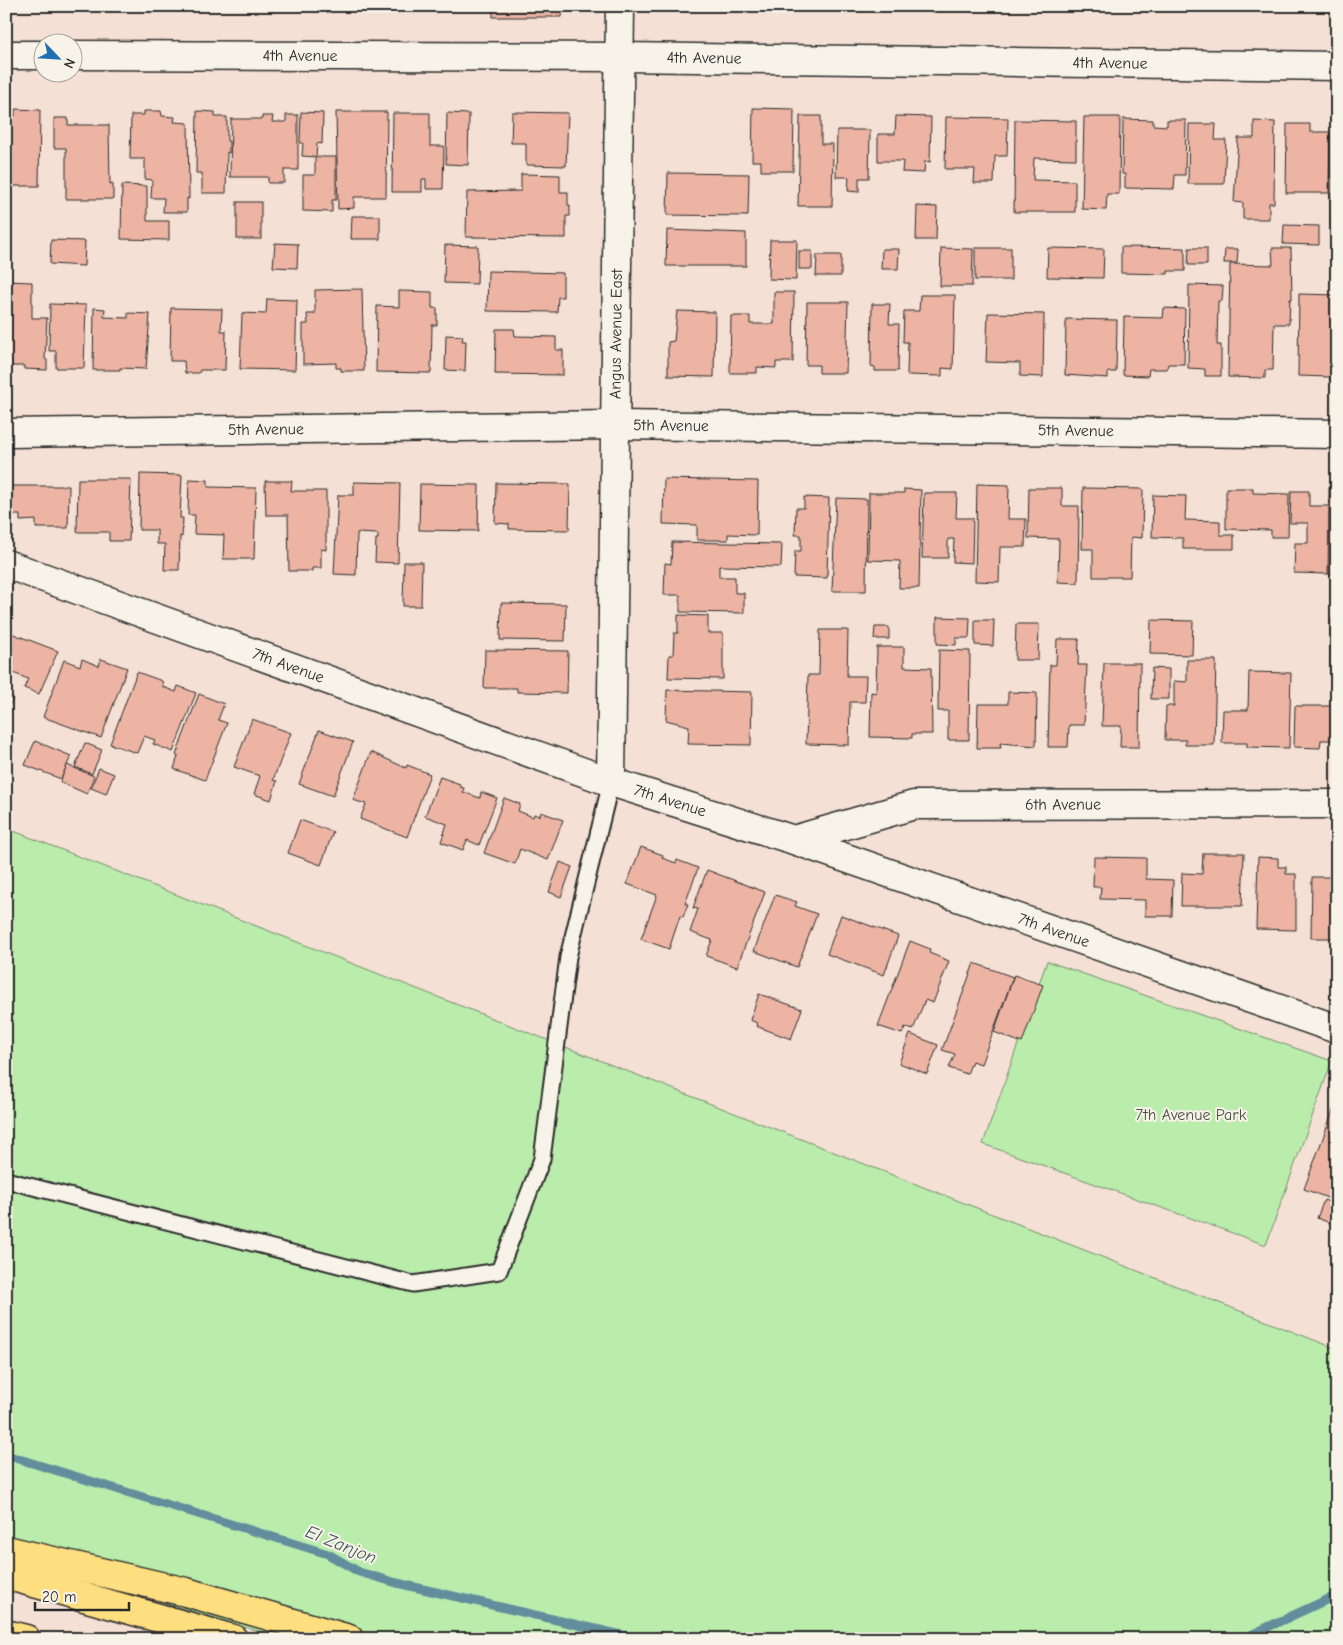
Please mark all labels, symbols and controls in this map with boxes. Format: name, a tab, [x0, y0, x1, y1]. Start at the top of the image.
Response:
north arrow	[32, 32, 82, 82]
street label: 4th Avenue	[262, 47, 338, 65]
street label: 4th Avenue	[666, 49, 742, 68]
street label: 4th Avenue	[1072, 54, 1148, 73]
text: N	[60, 56, 79, 71]
street label: Angus Avenue East	[606, 268, 626, 399]
street label: 5th Avenue	[633, 416, 709, 435]
street label: 5th Avenue	[228, 420, 304, 439]
street label: 5th Avenue	[1038, 421, 1114, 440]
street label: 7th Avenue	[250, 645, 327, 687]
street label: 7th Avenue	[632, 781, 708, 821]
street label: 6th Avenue	[1025, 796, 1101, 814]
street label: 7th Avenue	[1015, 910, 1092, 951]
park label: 7th Avenue Park	[1136, 1106, 1247, 1124]
water label: El Zanjon	[302, 1521, 380, 1569]
scale bar	[35, 1580, 129, 1612]
text: 20 m	[42, 1588, 76, 1606]

